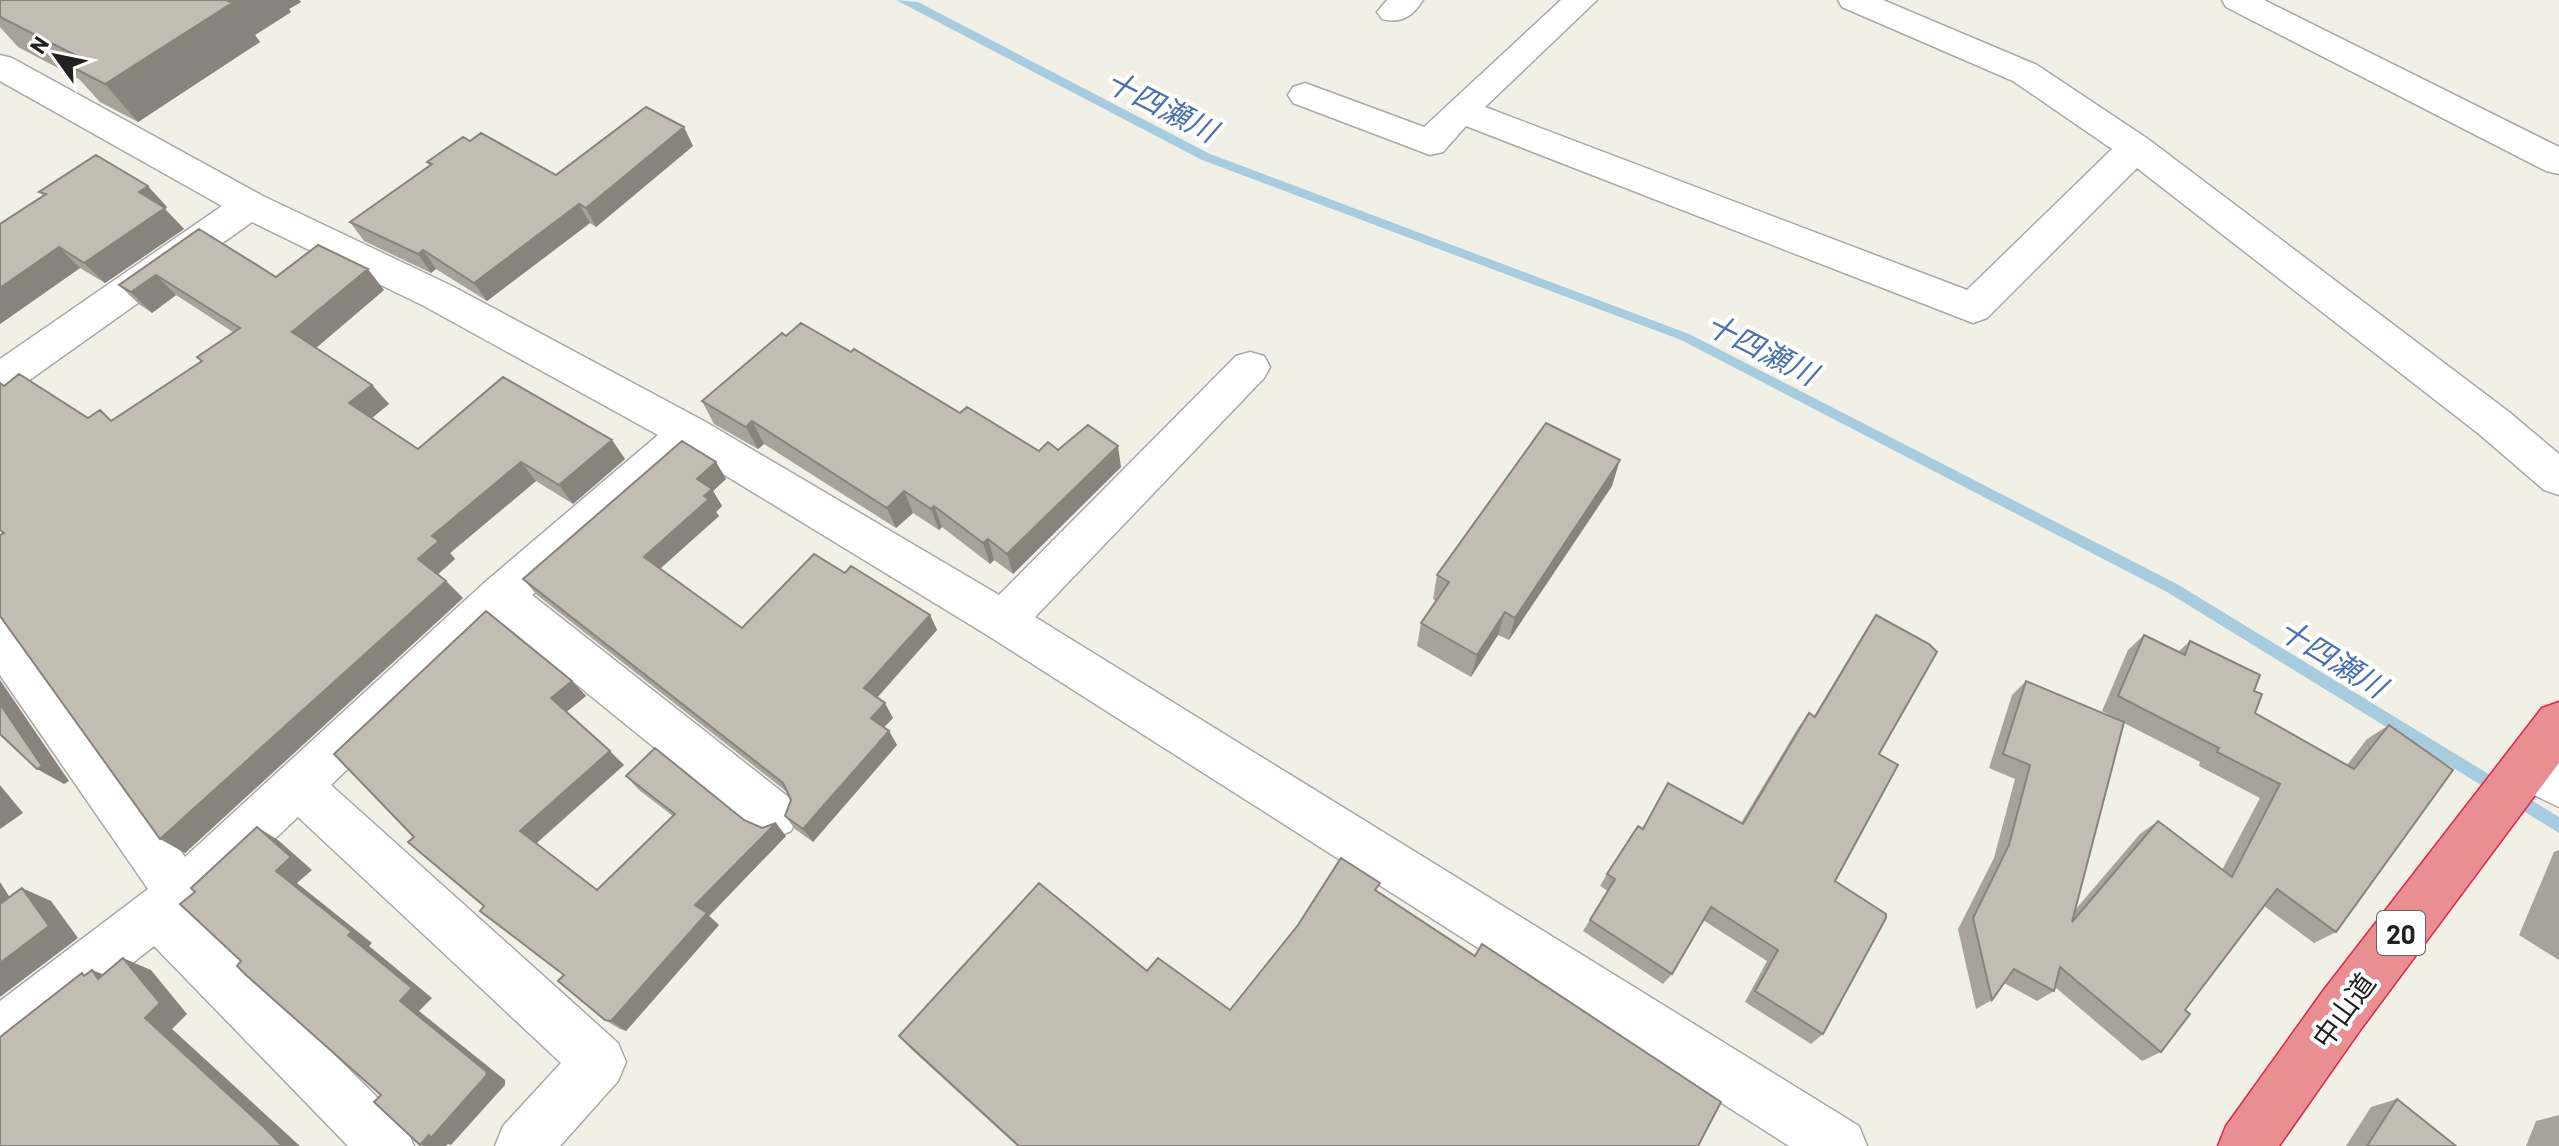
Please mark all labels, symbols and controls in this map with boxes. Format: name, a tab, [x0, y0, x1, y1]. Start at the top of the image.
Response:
north arrow	[16, 16, 96, 96]
text: N	[23, 31, 53, 58]
water label: 十四瀬川	[1100, 62, 1226, 150]
water label: 十四瀬川	[1700, 305, 1826, 393]
water label: 十四瀬川	[2273, 610, 2396, 706]
road number: 20	[2377, 911, 2425, 955]
street label: 中山道	[2305, 966, 2381, 1054]

